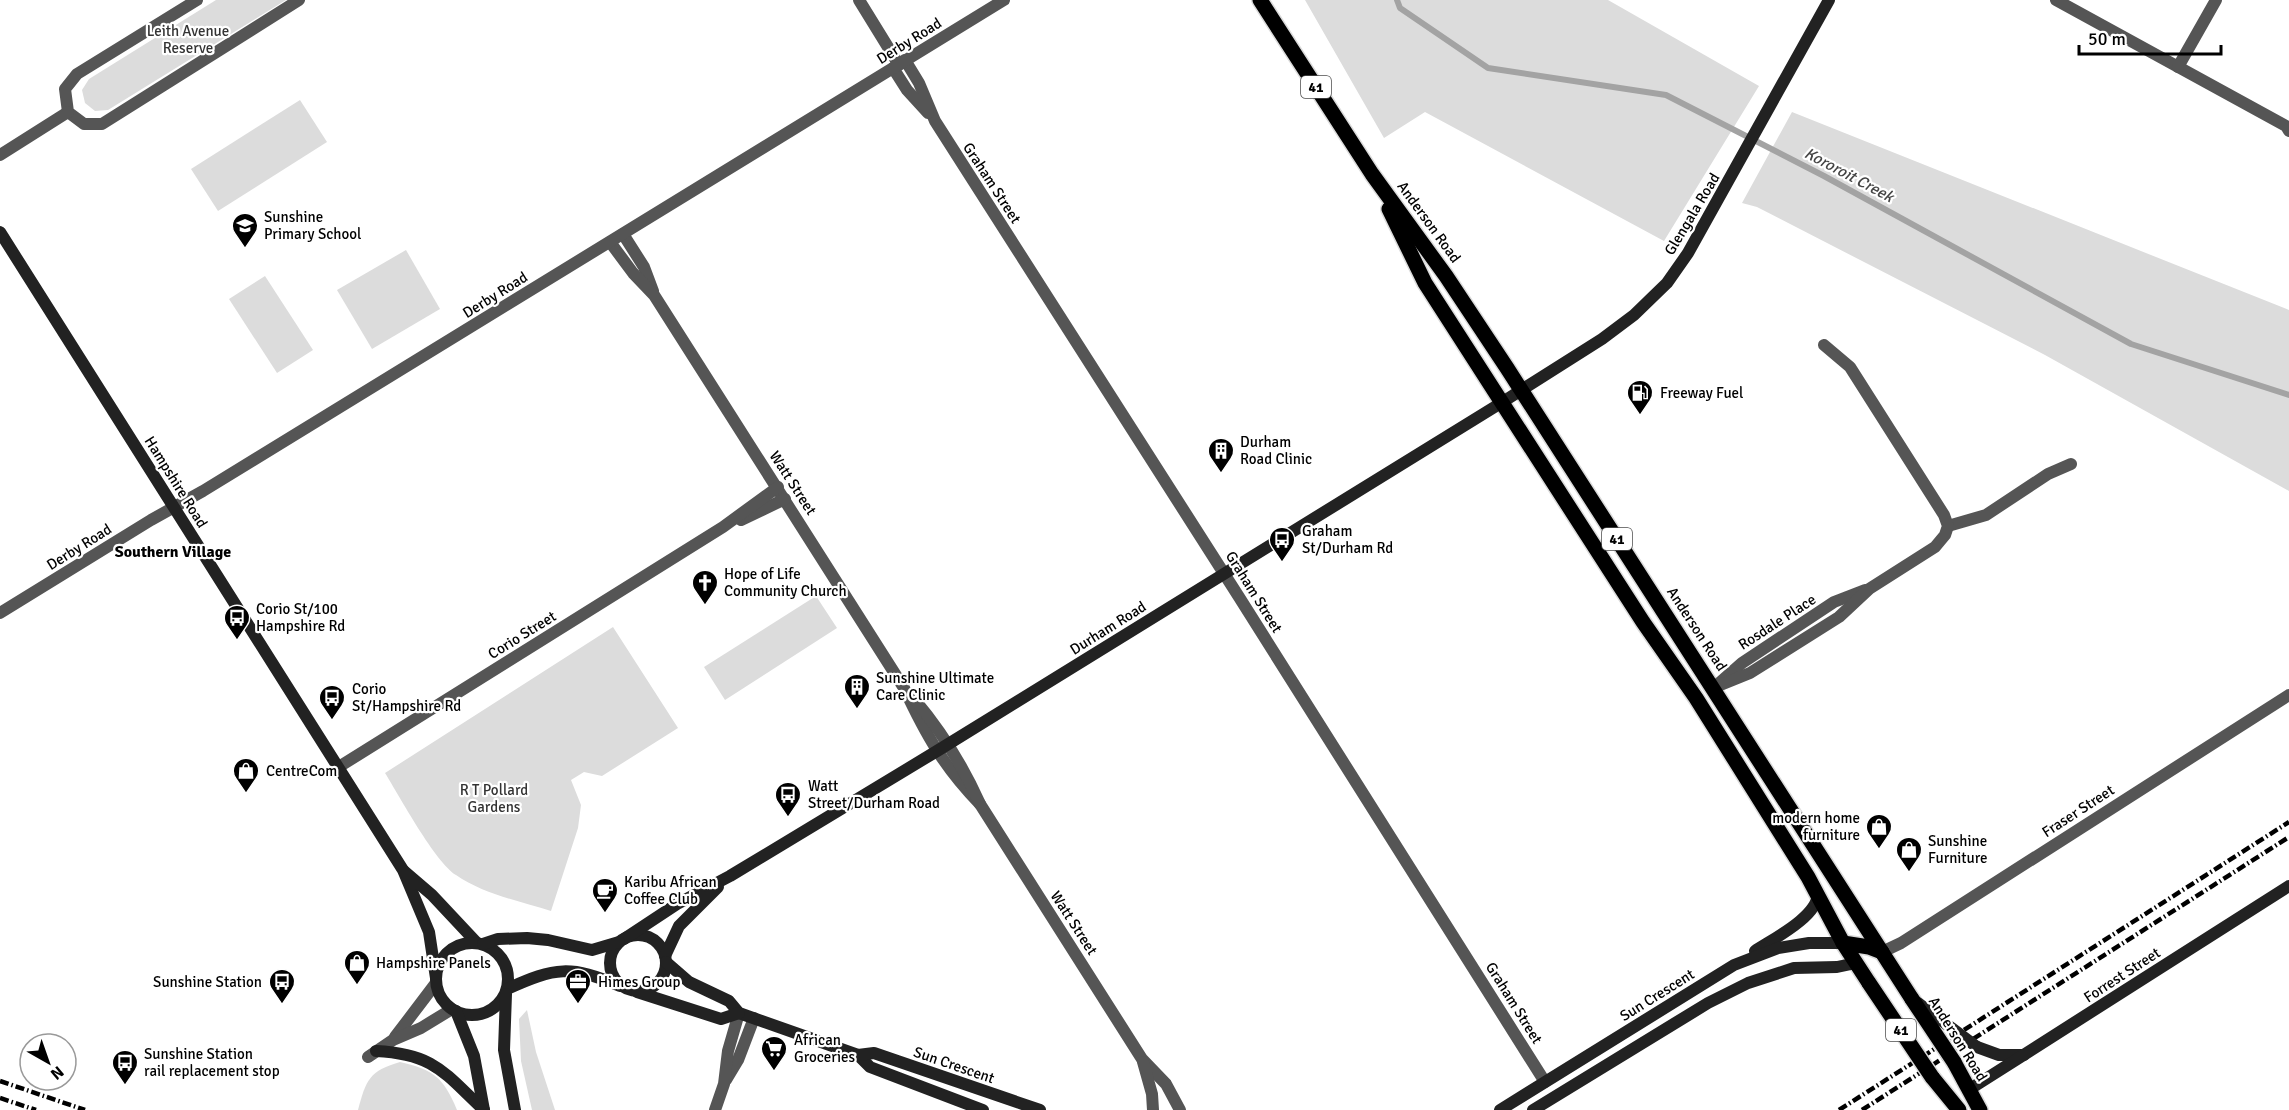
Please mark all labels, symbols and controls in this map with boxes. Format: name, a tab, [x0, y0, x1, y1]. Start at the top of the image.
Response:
street label: Derby Road	[873, 14, 945, 68]
scale bar	[2079, 18, 2222, 56]
park label: Leith Avenue Reserve	[147, 22, 229, 57]
text: 50 m	[2088, 28, 2126, 50]
road number: 41	[1301, 76, 1331, 98]
street label: Graham Street	[959, 139, 1025, 227]
water label: Kororoit Creek	[1801, 143, 1899, 208]
street label: Glengala Road	[1660, 170, 1724, 258]
street label: Anderson Road	[1393, 178, 1465, 266]
place label: Sunshine Primary School	[264, 208, 361, 243]
school or university icon: Sunshine Primary School	[230, 211, 260, 249]
street label: Derby Road	[459, 268, 531, 322]
fuel station icon: Freeway Fuel	[1625, 378, 1655, 416]
place label: Freeway Fuel	[1660, 384, 1743, 402]
street label: Hampshire Road	[141, 433, 211, 531]
place label: Durham Road Clinic	[1240, 433, 1312, 468]
building icon: Durham Road Clinic	[1206, 436, 1236, 474]
street label: Watt Street	[766, 448, 820, 518]
street label: Derby Road	[43, 520, 115, 574]
place label: Graham St/Durham Rd	[1302, 522, 1393, 557]
bus stop icon: Graham St/Durham Rd	[1267, 525, 1297, 563]
road number: 41	[1602, 528, 1632, 550]
district label: Southern Village	[115, 542, 231, 562]
street label: Graham Street	[1222, 548, 1286, 636]
place label: Hope of Life Community Church	[724, 565, 847, 600]
church icon: Hope of Life Community Church	[690, 568, 720, 606]
street label: Anderson Road	[1663, 584, 1731, 674]
street label: Rosdale Place	[1735, 590, 1819, 654]
street label: Durham Road	[1067, 597, 1150, 659]
place label: Corio St/100 Hampshire Rd	[256, 600, 345, 635]
bus stop icon: Corio St/100 Hampshire Rd	[222, 603, 252, 641]
street label: Corio Street	[485, 607, 559, 663]
place label: Sunshine Ultimate Care Clinic	[876, 669, 994, 704]
building icon: Sunshine Ultimate Care Clinic	[842, 672, 872, 710]
place label: Corio St/Hampshire Rd	[352, 680, 461, 715]
bus stop icon: Corio St/Hampshire Rd	[317, 683, 347, 721]
shop icon: CentreCom	[231, 756, 261, 794]
place label: CentreCom	[266, 762, 337, 780]
place label: Watt Street/Durham Road	[808, 777, 940, 812]
bus stop icon: Watt Street/Durham Road	[773, 780, 803, 818]
park label: R T Pollard Gardens	[460, 781, 528, 816]
street label: Fraser Street	[2039, 781, 2117, 841]
place label: modern home furniture	[1772, 809, 1860, 844]
shop icon: modern home furniture	[1864, 812, 1894, 850]
place label: Sunshine Furniture	[1928, 832, 1988, 867]
shop icon: Sunshine Furniture	[1894, 835, 1924, 873]
place label: Karibu African Coffee Club	[624, 873, 717, 908]
cafe icon: Karibu African Coffee Club	[590, 876, 620, 914]
street label: Watt Street	[1047, 888, 1101, 958]
street label: Forrest Street	[2080, 944, 2164, 1006]
shop icon: Hampshire Panels	[342, 948, 372, 986]
place label: Hampshire Panels	[376, 954, 491, 972]
street label: Graham Street	[1482, 959, 1546, 1047]
street label: Sun Crescent	[1616, 965, 1698, 1025]
bus stop icon: Sunshine Station	[267, 967, 297, 1005]
office icon: Himes Group	[563, 967, 593, 1005]
place label: Sunshine Station	[153, 973, 262, 991]
place label: Himes Group	[598, 973, 680, 991]
street label: Anderson Road	[1925, 993, 1991, 1085]
road number: 41	[1886, 1019, 1916, 1041]
place label: African Groceries	[794, 1031, 856, 1066]
north arrow	[18, 1032, 78, 1092]
supermarket icon: African Groceries	[759, 1034, 789, 1072]
street label: Sun Crescent	[911, 1043, 997, 1087]
place label: Sunshine Station rail replacement stop	[144, 1045, 280, 1080]
bus stop icon: Sunshine Station rail replacement stop	[110, 1048, 140, 1086]
text: N	[46, 1061, 68, 1084]

